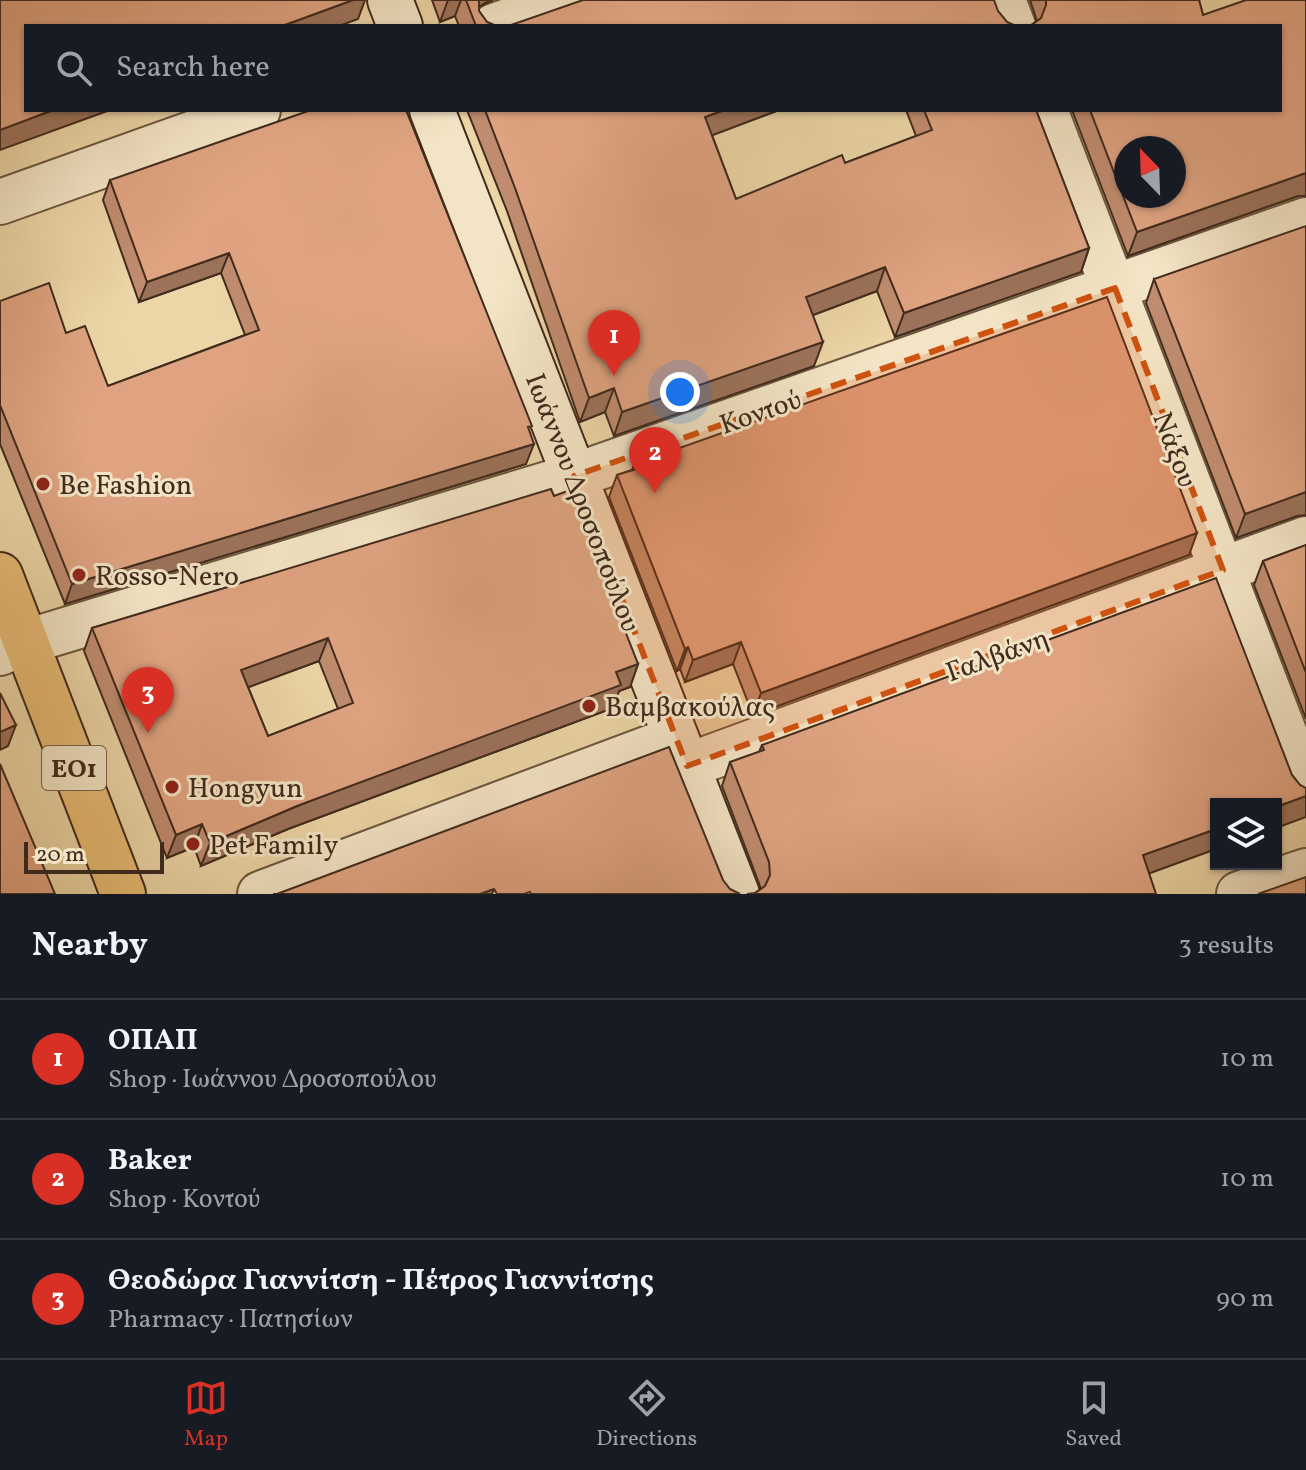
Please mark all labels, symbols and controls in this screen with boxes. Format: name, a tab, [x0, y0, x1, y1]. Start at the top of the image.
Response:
search box	[24, 24, 1282, 112]
icon: search	[52, 46, 96, 90]
text: Search here	[116, 47, 270, 89]
north arrow	[1114, 136, 1186, 208]
pin: 1	[588, 310, 640, 376]
street label: Ιωάννου Δροσοπούλου	[514, 368, 649, 638]
your location	[660, 372, 700, 412]
street label: Κοντού	[715, 381, 807, 446]
street label: Νάξου	[1141, 406, 1206, 493]
pin: 2	[629, 427, 681, 493]
place label: Be Fashion	[59, 467, 192, 506]
marker: Be Fashion	[34, 475, 52, 493]
place label: Rosso-Nero	[95, 558, 239, 597]
marker: Rosso-Nero	[70, 566, 88, 584]
street label: Γαλβάνη	[941, 620, 1055, 693]
pin: 3	[122, 667, 174, 733]
place label: Βαμβακούλας	[605, 689, 775, 728]
marker: Βαμβακούλας	[580, 697, 598, 715]
road number: ΕΟ1	[42, 746, 106, 790]
place label: Hongyun	[188, 770, 303, 809]
marker: Hongyun	[163, 778, 181, 796]
map controls	[1210, 798, 1282, 870]
button: layers	[1210, 798, 1282, 870]
place label: Pet Family	[209, 827, 338, 866]
marker: Pet Family	[184, 835, 202, 853]
scale bar	[24, 838, 164, 874]
text: 20 m	[36, 840, 85, 871]
text: Nearby	[32, 923, 148, 970]
text: 3 results	[1178, 928, 1274, 964]
text: ΟΠΑΠ	[108, 1020, 198, 1062]
text: 1	[53, 1041, 63, 1077]
text: 10 m	[1220, 1041, 1274, 1077]
text: Shop · Ιωάννου Δροσοπούλου	[108, 1062, 437, 1098]
text: Baker	[108, 1140, 192, 1182]
text: 2	[51, 1161, 65, 1197]
text: 10 m	[1220, 1161, 1274, 1197]
text: Shop · Κοντού	[108, 1182, 260, 1218]
text: Θεοδώρα Γιαννίτση - Πέτρος Γιαννίτσης	[108, 1260, 654, 1302]
text: 3	[51, 1281, 65, 1317]
text: 90 m	[1216, 1281, 1274, 1317]
text: Pharmacy · Πατησίων	[108, 1302, 353, 1338]
tab: Map	[184, 1376, 228, 1455]
tab: Directions	[596, 1376, 697, 1455]
tab: Saved	[1065, 1376, 1122, 1455]

